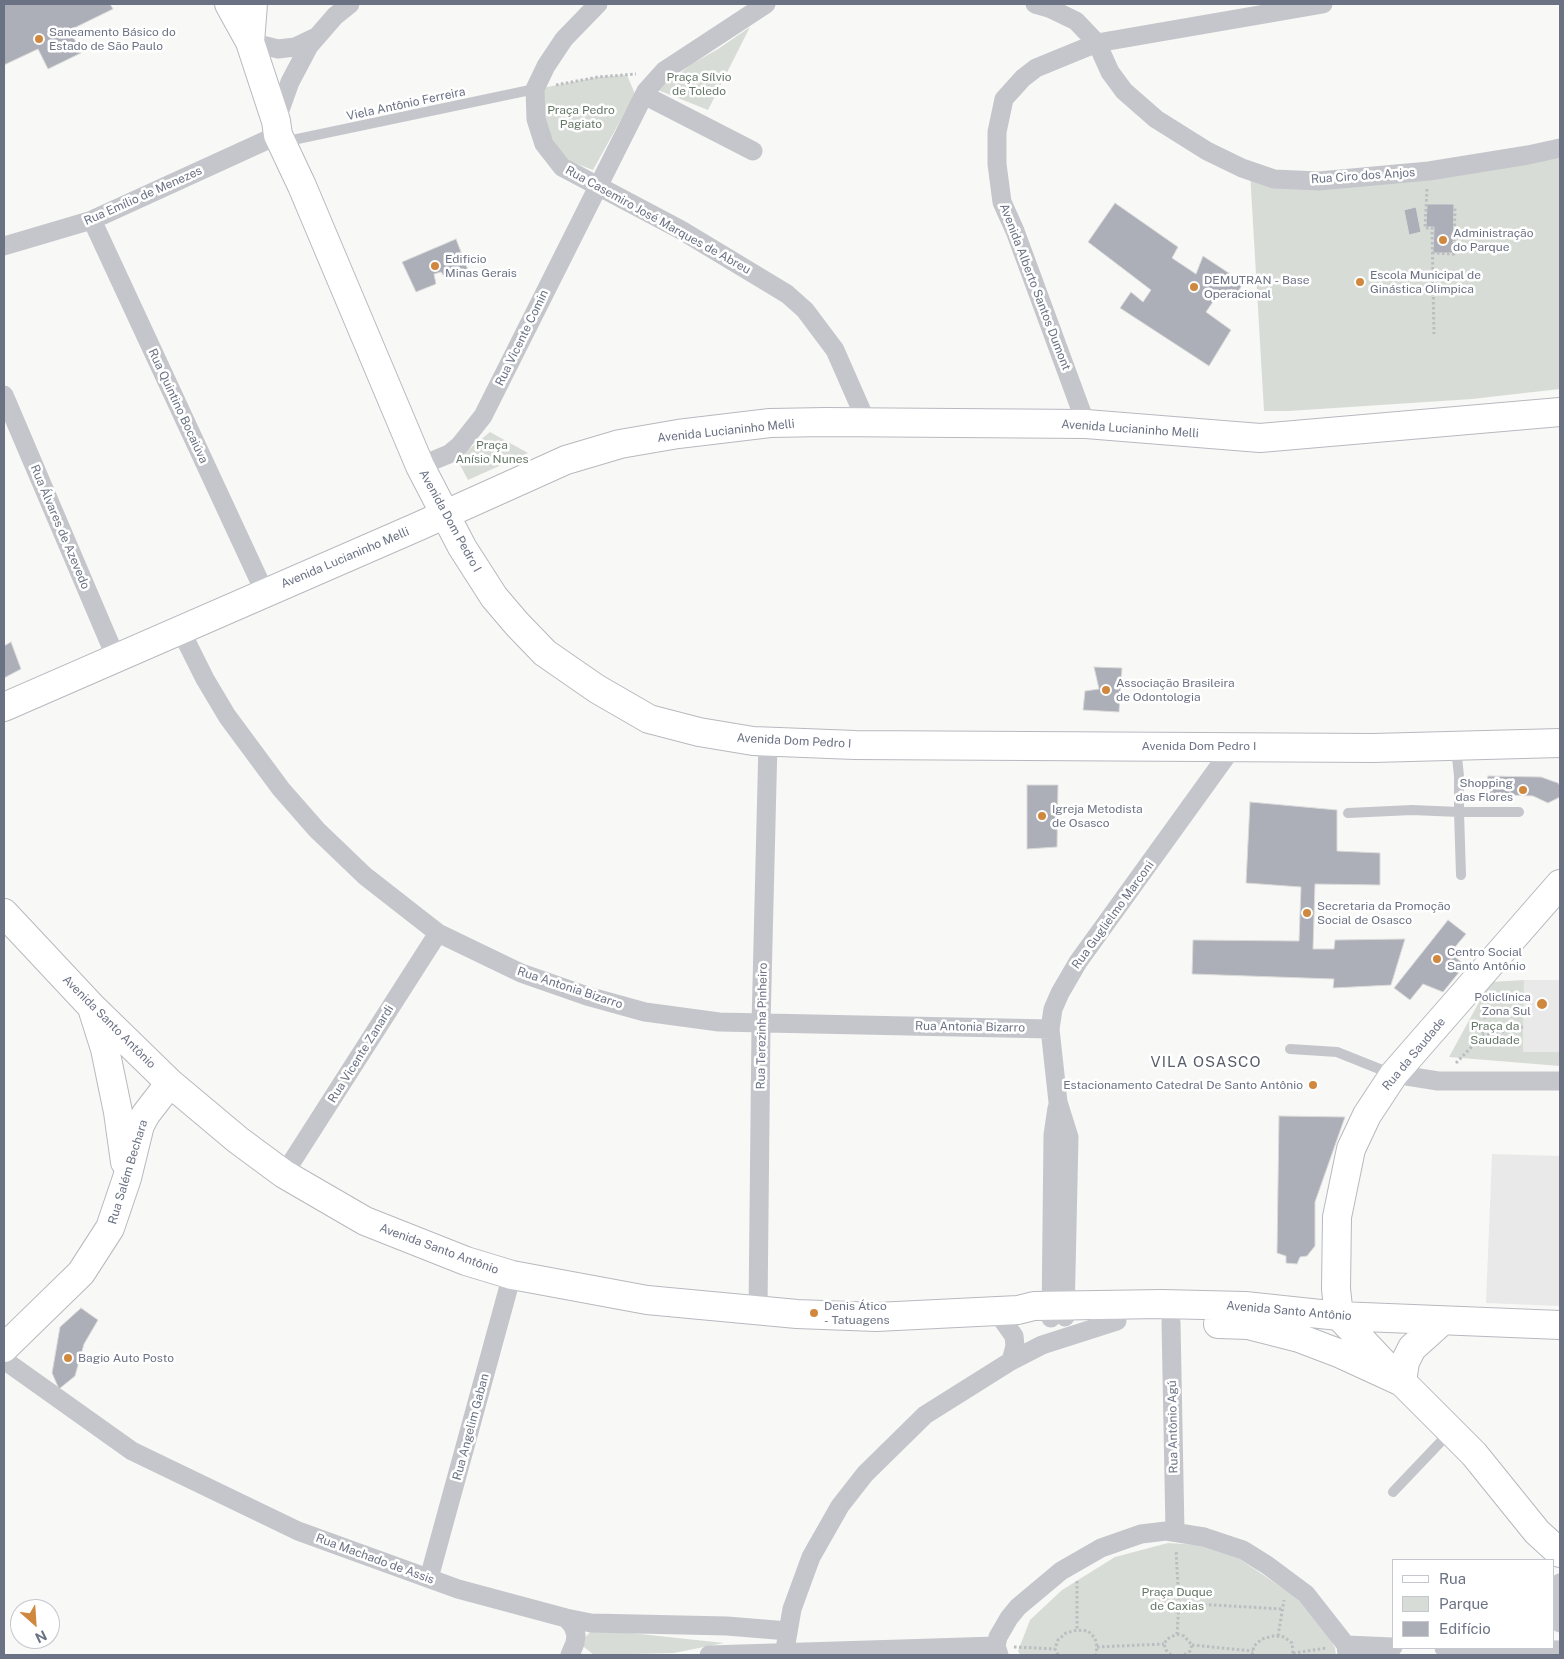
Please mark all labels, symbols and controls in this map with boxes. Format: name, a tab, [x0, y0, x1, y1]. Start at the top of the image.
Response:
place label: Saneamento Básico do Estado de São Paulo	[49, 25, 176, 53]
marker: Saneamento Básico do Estado de São Paulo	[33, 33, 45, 45]
park label: Praça Sílvio de Toledo	[667, 70, 731, 98]
street label: Viela Antônio Ferreira	[345, 84, 467, 124]
park label: Praça Pedro Pagiato	[547, 103, 615, 131]
street label: Rua Emílio de Menezes	[82, 163, 204, 229]
street label: Rua Casemiro José Marques de Abreu	[563, 163, 753, 277]
street label: Rua Ciro dos Anjos	[1310, 165, 1416, 187]
street label: Avenida Alberto Santos Dumont	[997, 202, 1073, 372]
place label: Administração do Parque	[1453, 226, 1533, 254]
marker: Administração do Parque	[1437, 234, 1449, 246]
place label: Edificio Minas Gerais	[445, 252, 517, 280]
marker: Edificio Minas Gerais	[429, 260, 441, 272]
place label: Escola Municipal de Ginástica Olimpica	[1370, 268, 1481, 296]
place label: DEMUTRAN - Base Operacional	[1204, 273, 1310, 301]
marker: Escola Municipal de Ginástica Olimpica	[1354, 276, 1366, 288]
marker: DEMUTRAN - Base Operacional	[1188, 281, 1200, 293]
street label: Rua Vicente Comin	[492, 288, 552, 388]
street label: Rua Quintino Bocaiúva	[145, 346, 211, 466]
street label: Avenida Lucianinho Melli	[657, 417, 795, 445]
street label: Avenida Lucianinho Melli	[1061, 417, 1199, 441]
park label: Praça Anísio Nunes	[456, 438, 528, 466]
street label: Rua Álvares de Azevedo	[27, 463, 93, 591]
street label: Avenida Dom Pedro I	[416, 467, 484, 575]
street label: Avenida Lucianinho Melli	[279, 524, 411, 592]
place label: Associação Brasileira de Odontologia	[1116, 676, 1235, 704]
marker: Associação Brasileira de Odontologia	[1100, 684, 1112, 696]
street label: Avenida Dom Pedro I	[736, 731, 852, 751]
street label: Avenida Dom Pedro I	[1142, 739, 1256, 753]
place label: Shopping das Flores	[1456, 776, 1513, 804]
marker: Shopping das Flores	[1517, 784, 1529, 796]
place label: Igreja Metodista de Osasco	[1052, 802, 1143, 830]
marker: Igreja Metodista de Osasco	[1036, 810, 1048, 822]
street label: Rua Guglielmo Marconi	[1069, 858, 1157, 972]
place label: Secretaria da Promoção Social de Osasco	[1317, 899, 1451, 927]
marker: Secretaria da Promoção Social de Osasco	[1301, 907, 1313, 919]
place label: Centro Social Santo Antônio	[1447, 945, 1526, 973]
marker: Centro Social Santo Antônio	[1431, 953, 1443, 965]
street label: Rua Terezinha Pinheiro	[754, 962, 770, 1090]
street label: Rua Antonia Bizarro	[515, 964, 625, 1012]
street label: Avenida Santo Antônio	[59, 972, 159, 1072]
place label: Policlínica Zona Sul	[1474, 990, 1531, 1018]
marker: Policlínica Zona Sul	[1535, 997, 1549, 1011]
street label: Rua Vicente Zanardi	[325, 1003, 397, 1105]
street label: Rua da Saudade	[1379, 1015, 1449, 1093]
street label: Rua Antonia Bizarro	[915, 1019, 1025, 1035]
park label: Praça da Saudade	[1470, 1019, 1520, 1047]
district label: VILA OSASCO	[1149, 1053, 1263, 1071]
place label: Estacionamento Catedral De Santo Antônio	[1063, 1078, 1303, 1092]
marker: Estacionamento Catedral De Santo Antônio	[1307, 1079, 1319, 1091]
street label: Rua Salém Bechara	[105, 1118, 151, 1226]
street label: Avenida Santo Antônio	[377, 1221, 501, 1277]
street label: Avenida Santo Antônio	[1226, 1298, 1352, 1324]
place label: Denis Ático - Tatuagens	[824, 1299, 889, 1327]
marker: Denis Ático - Tatuagens	[808, 1307, 820, 1319]
place label: Bagio Auto Posto	[78, 1351, 174, 1365]
marker: Bagio Auto Posto	[62, 1352, 74, 1364]
street label: Rua Angelim Gaban	[450, 1372, 492, 1482]
street label: Rua Antônio Agú	[1165, 1380, 1181, 1474]
street label: Rua Machado de Assis	[314, 1531, 436, 1587]
legend	[1392, 1559, 1554, 1649]
text: Rua	[1439, 1570, 1466, 1587]
park label: Praça Duque de Caxias	[1142, 1585, 1212, 1613]
text: Parque	[1439, 1595, 1489, 1612]
north arrow	[10, 1599, 60, 1649]
text: Edifício	[1439, 1620, 1491, 1637]
text: N	[33, 1627, 50, 1646]

